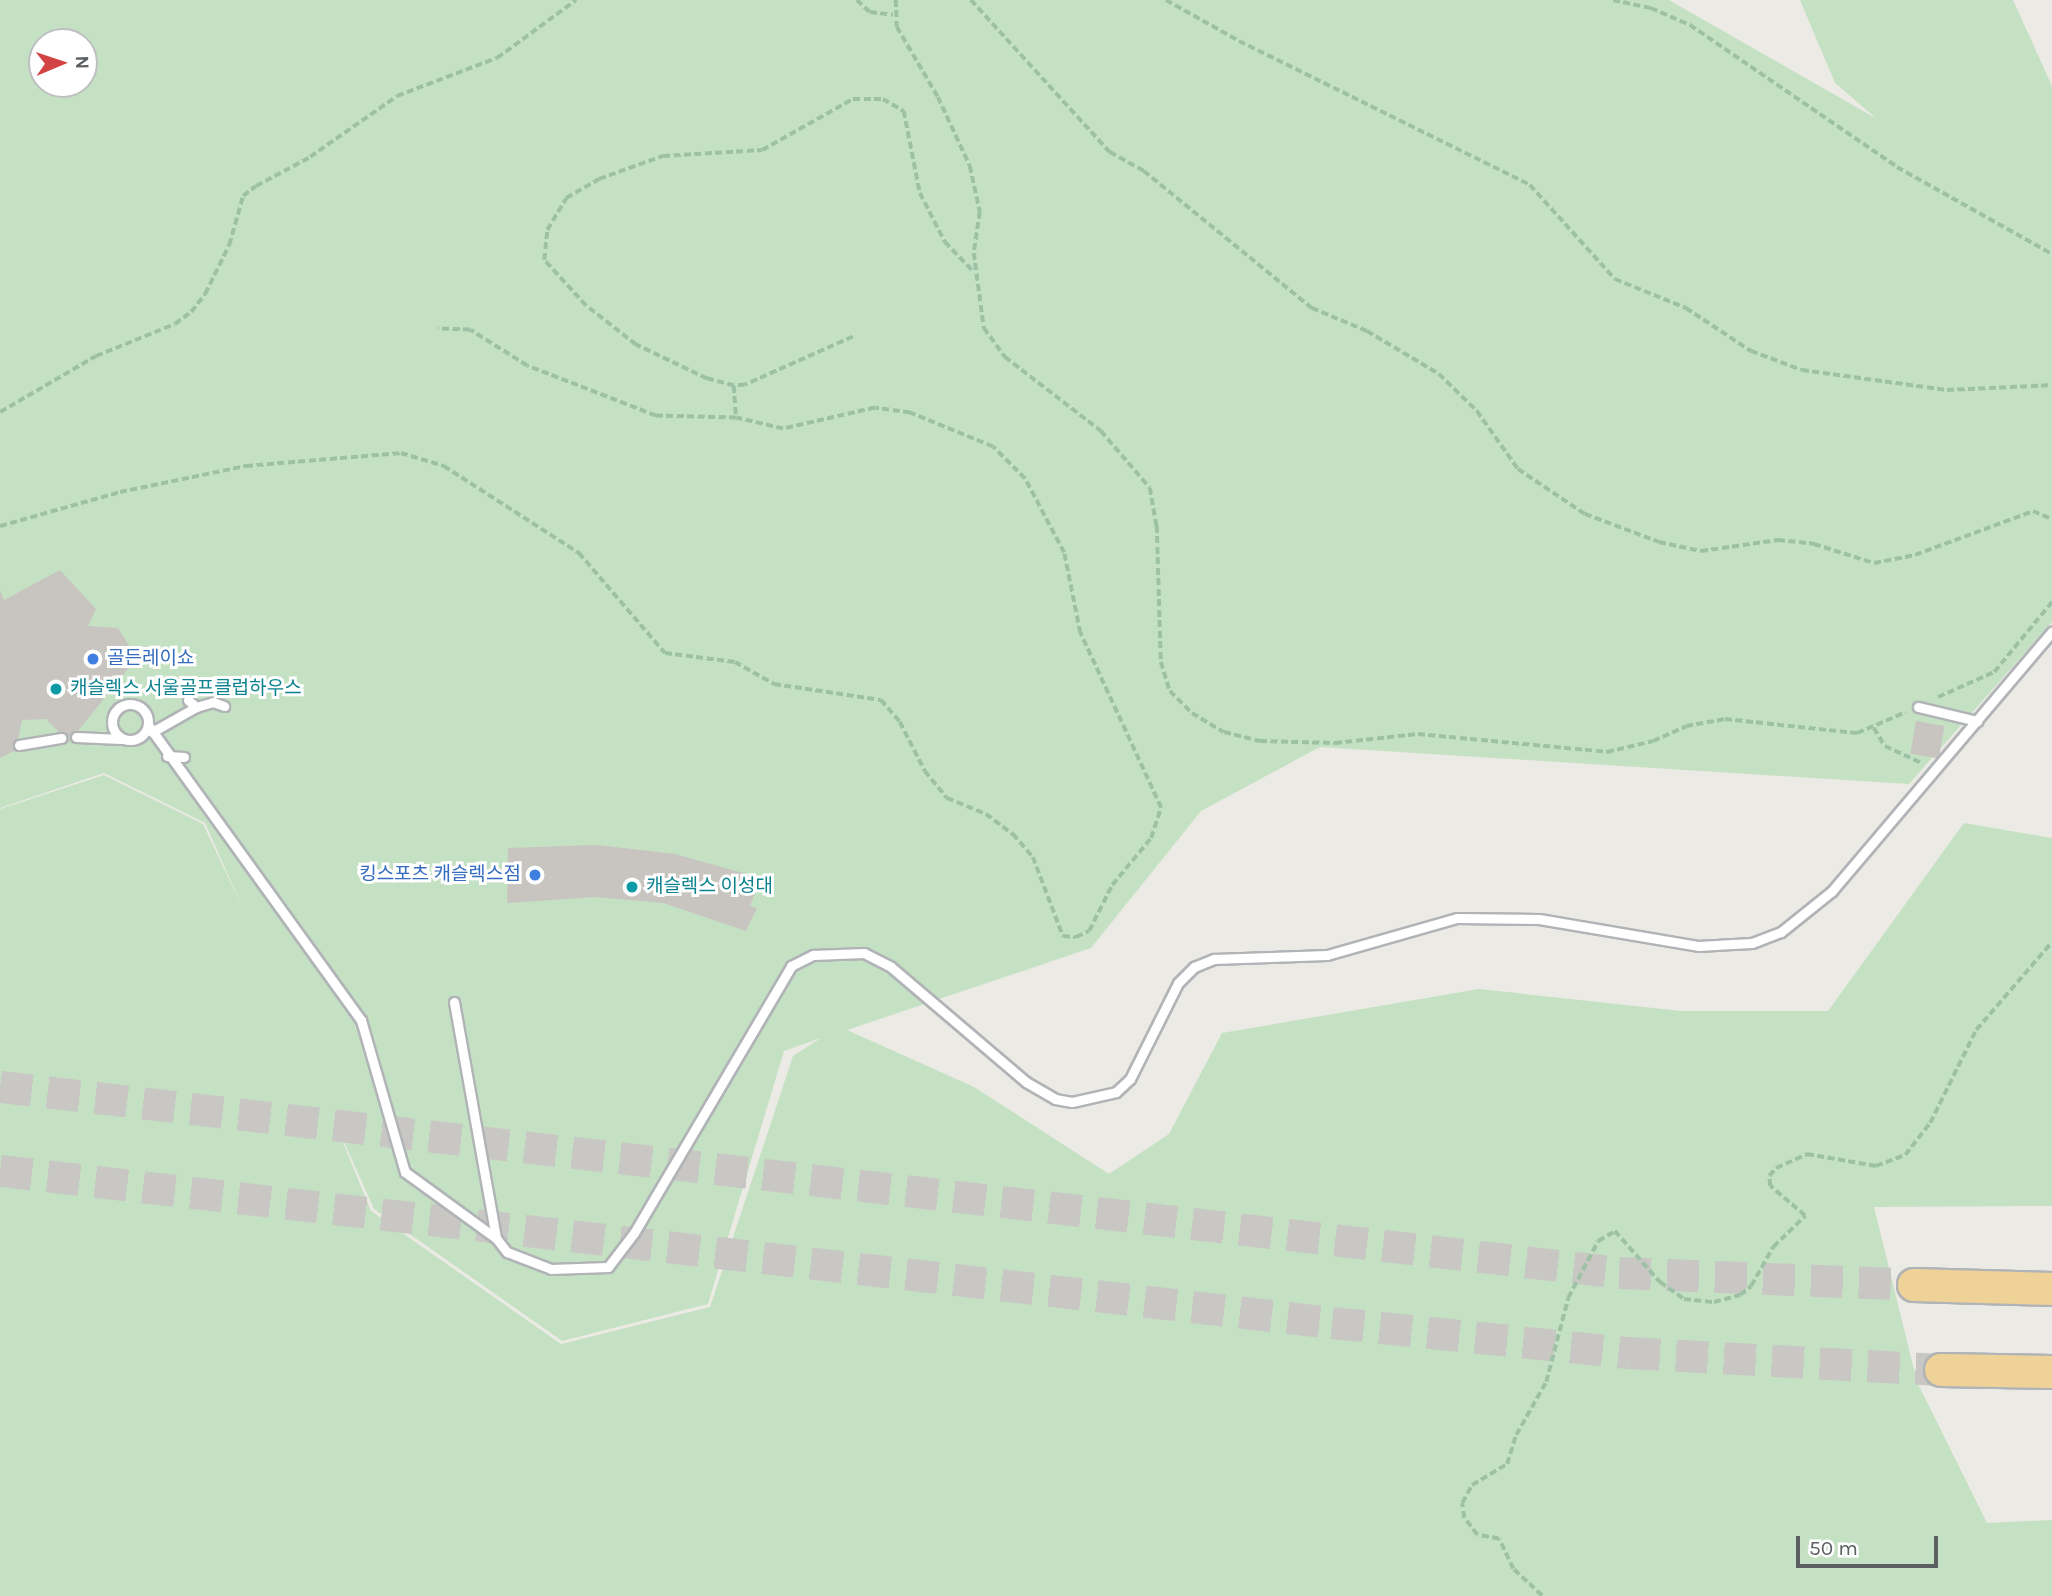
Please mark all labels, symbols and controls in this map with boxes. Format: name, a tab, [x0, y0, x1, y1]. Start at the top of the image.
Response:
north arrow	[28, 28, 98, 98]
text: N	[71, 55, 93, 70]
place label: 골든레이쇼	[107, 648, 194, 670]
marker: 골든레이쇼	[85, 651, 101, 667]
place label: 캐슬렉스 서울골프클럽하우스	[70, 678, 302, 700]
marker: 캐슬렉스 서울골프클럽하우스	[48, 681, 64, 697]
place label: 킹스포츠 캐슬렉스점	[359, 864, 521, 886]
marker: 킹스포츠 캐슬렉스점	[527, 867, 543, 883]
place label: 캐슬렉스 이성대	[646, 876, 773, 898]
marker: 캐슬렉스 이성대	[624, 879, 640, 895]
scale bar	[1800, 1522, 1942, 1566]
text: 50 m	[1809, 1536, 1858, 1560]

